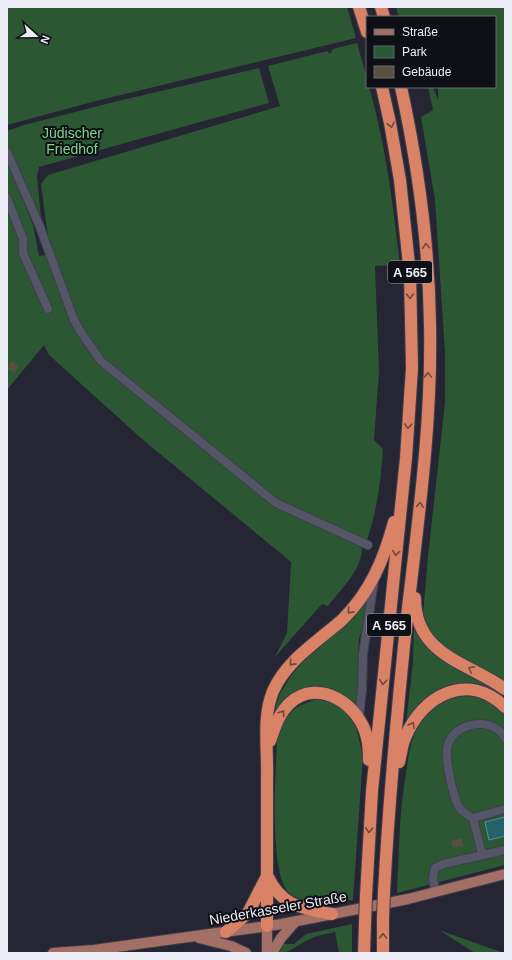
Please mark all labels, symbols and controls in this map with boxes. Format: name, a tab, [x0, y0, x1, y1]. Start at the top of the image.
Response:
north arrow	[16, 16, 56, 56]
legend	[366, 16, 496, 88]
text: Straße	[402, 25, 438, 39]
text: N	[38, 34, 52, 45]
text: Park	[402, 45, 428, 59]
text: Gebäude	[402, 65, 452, 79]
one-way arrow	[386, 122, 394, 128]
park label: Jüdischer Friedhof	[42, 125, 102, 157]
one-way arrow	[421, 243, 430, 249]
road number: A 565	[388, 261, 432, 283]
one-way arrow	[406, 293, 414, 299]
one-way arrow	[424, 372, 433, 378]
one-way arrow	[404, 423, 413, 429]
one-way arrow	[415, 502, 424, 508]
one-way arrow	[392, 550, 401, 556]
one-way arrow	[348, 606, 355, 613]
road number: A 565	[367, 614, 411, 636]
one-way arrow	[290, 658, 297, 666]
one-way arrow	[468, 666, 476, 674]
one-way arrow	[379, 679, 388, 685]
one-way arrow	[277, 711, 284, 718]
one-way arrow	[408, 722, 415, 729]
one-way arrow	[365, 827, 374, 833]
street label: Niederkasseler Straße	[208, 888, 348, 928]
one-way arrow	[379, 933, 387, 939]

